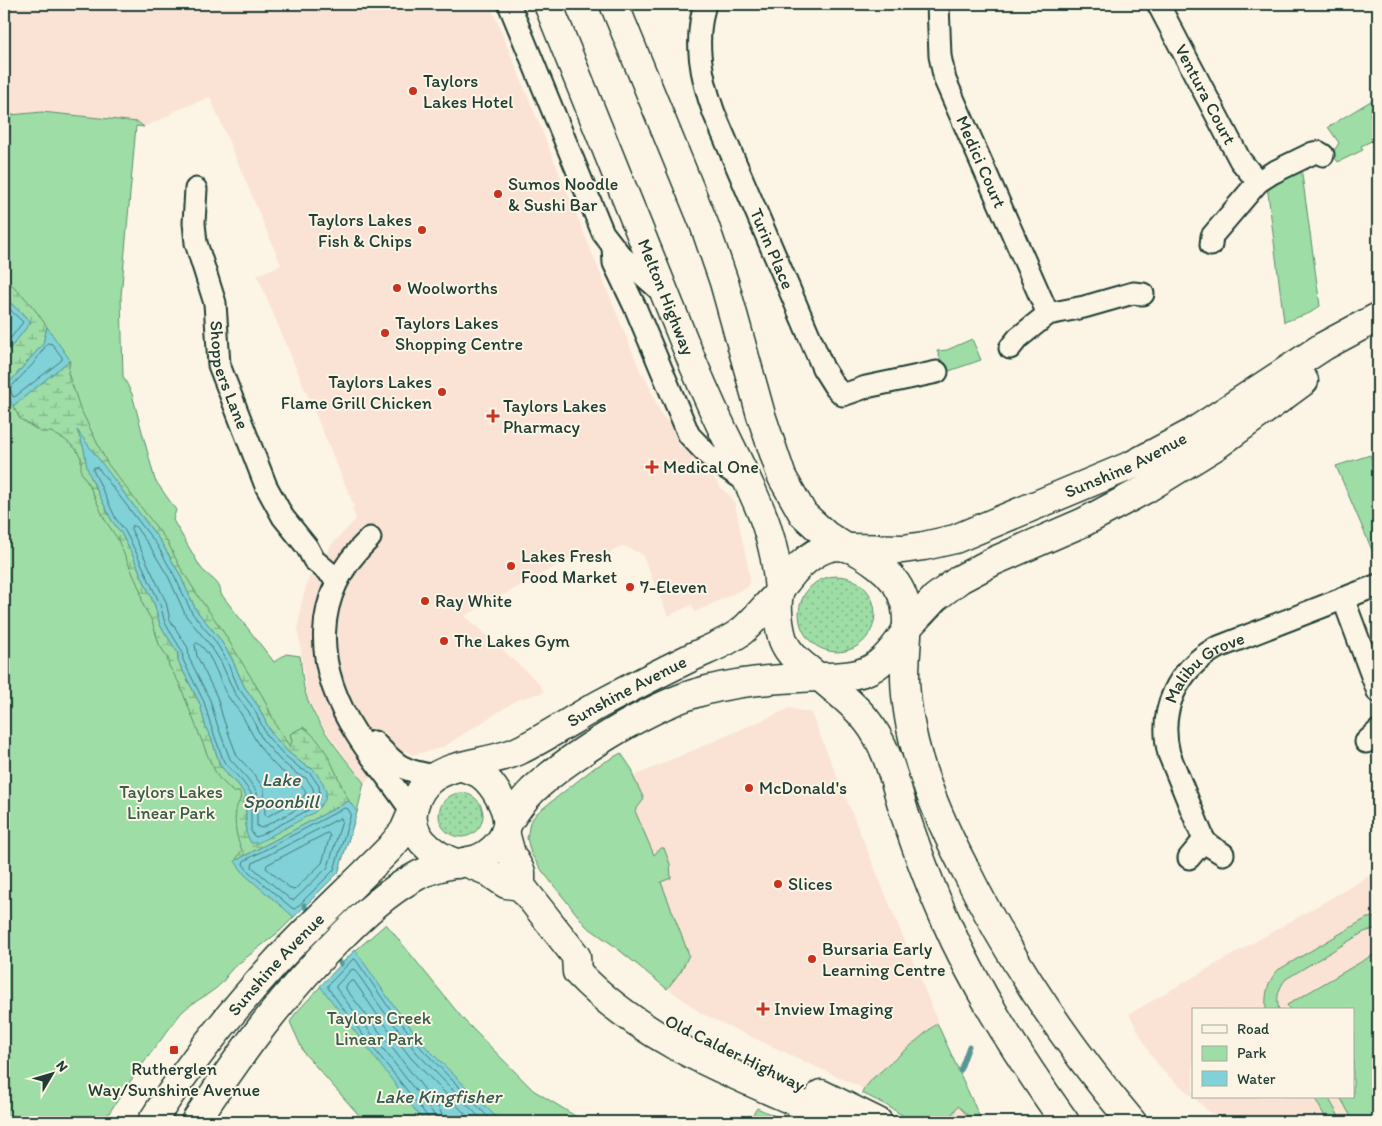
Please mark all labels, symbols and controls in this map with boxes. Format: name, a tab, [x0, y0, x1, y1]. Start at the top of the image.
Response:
street label: Ventura Court	[1170, 40, 1241, 148]
place label: Taylors Lakes Hotel	[423, 70, 513, 113]
marker: Taylors Lakes Hotel	[407, 85, 419, 97]
street label: Medici Court	[951, 112, 1011, 212]
place label: Sumos Noodle & Sushi Bar	[508, 173, 618, 216]
marker: Sumos Noodle & Sushi Bar	[492, 188, 504, 200]
street label: Turin Place	[745, 205, 799, 293]
place label: Taylors Lakes Fish & Chips	[308, 209, 412, 252]
marker: Taylors Lakes Fish & Chips	[416, 224, 428, 236]
street label: Melton Highway	[633, 236, 700, 359]
place label: Woolworths	[407, 277, 498, 299]
marker: Woolworths	[391, 282, 403, 294]
place label: Taylors Lakes Shopping Centre	[395, 312, 523, 355]
street label: Shoppers Lane	[205, 320, 254, 432]
marker: Taylors Lakes Shopping Centre	[379, 327, 391, 339]
place label: Taylors Lakes Flame Grill Chicken	[281, 371, 432, 414]
marker: Taylors Lakes Flame Grill Chicken	[436, 386, 448, 398]
place label: Taylors Lakes Pharmacy	[503, 395, 607, 438]
marker: Taylors Lakes Pharmacy	[487, 410, 499, 422]
street label: Sunshine Avenue	[1061, 427, 1191, 503]
place label: Medical One	[663, 456, 759, 478]
marker: Medical One	[645, 460, 659, 474]
place label: Lakes Fresh Food Market	[521, 545, 618, 588]
marker: Lakes Fresh Food Market	[505, 560, 517, 572]
place label: 7-Eleven	[640, 576, 707, 598]
marker: 7-Eleven	[624, 581, 636, 593]
place label: Ray White	[435, 590, 512, 612]
marker: Ray White	[419, 595, 431, 607]
street label: Malibu Grove	[1160, 627, 1248, 706]
place label: The Lakes Gym	[454, 630, 570, 652]
marker: The Lakes Gym	[438, 635, 450, 647]
street label: Sunshine Avenue	[563, 650, 690, 732]
water label: Lake Spoonbill	[243, 768, 320, 813]
place label: McDonald's	[759, 777, 847, 799]
park label: Taylors Lakes Linear Park	[119, 781, 223, 824]
marker: McDonald's	[743, 782, 755, 794]
place label: Slices	[788, 873, 833, 895]
marker: Slices	[772, 878, 784, 890]
street label: Sunshine Avenue	[223, 908, 329, 1020]
place label: Bursaria Early Learning Centre	[822, 938, 946, 981]
marker: Bursaria Early Learning Centre	[806, 953, 818, 965]
place label: Inview Imaging	[774, 998, 894, 1020]
marker: Inview Imaging	[756, 1002, 770, 1016]
park label: Taylors Creek Linear Park	[327, 1007, 432, 1050]
legend	[1192, 1008, 1354, 1098]
street label: Old Calder Highway	[661, 1010, 809, 1097]
text: Road	[1237, 1020, 1270, 1038]
marker: Rutherglen Way/Sunshine Avenue	[168, 1044, 180, 1056]
text: Park	[1237, 1044, 1267, 1062]
north arrow	[28, 1048, 78, 1098]
text: N	[52, 1057, 71, 1075]
place label: Rutherglen Way/Sunshine Avenue	[88, 1058, 260, 1101]
text: Water	[1237, 1070, 1276, 1088]
water label: Lake Kingfisher	[375, 1085, 503, 1108]

